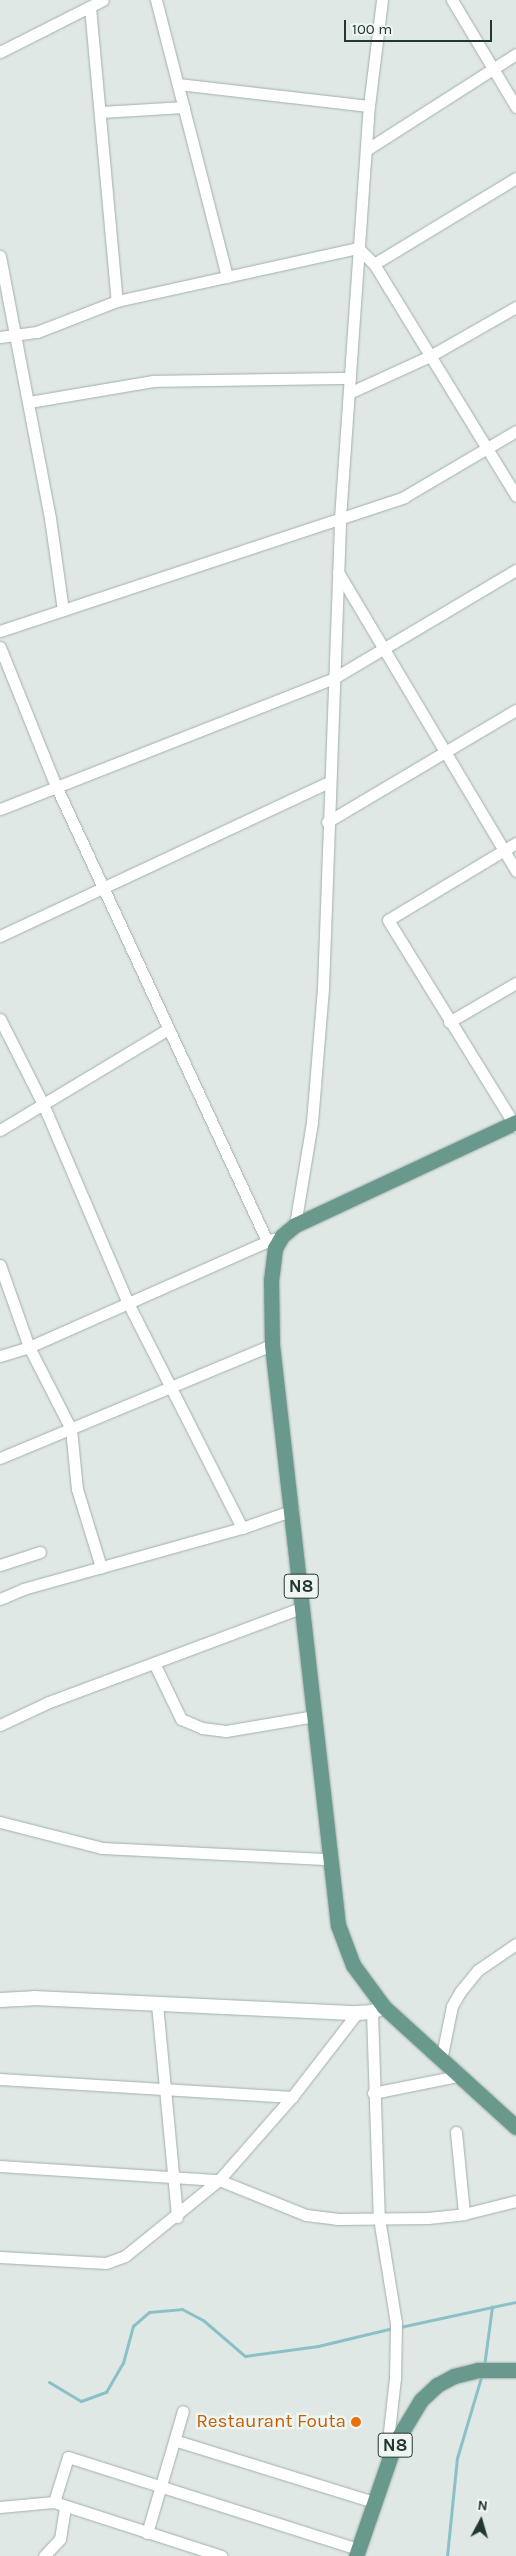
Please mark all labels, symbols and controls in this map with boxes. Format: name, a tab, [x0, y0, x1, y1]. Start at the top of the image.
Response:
scale bar	[346, 10, 494, 42]
text: 100 m	[352, 20, 392, 38]
road number: N8	[284, 1570, 318, 1602]
place label: Restaurant Fouta	[196, 2411, 346, 2433]
marker: Restaurant Fouta	[350, 2416, 362, 2428]
road number: N8	[378, 2430, 412, 2460]
north arrow	[456, 2496, 506, 2546]
text: N	[477, 2497, 488, 2515]

